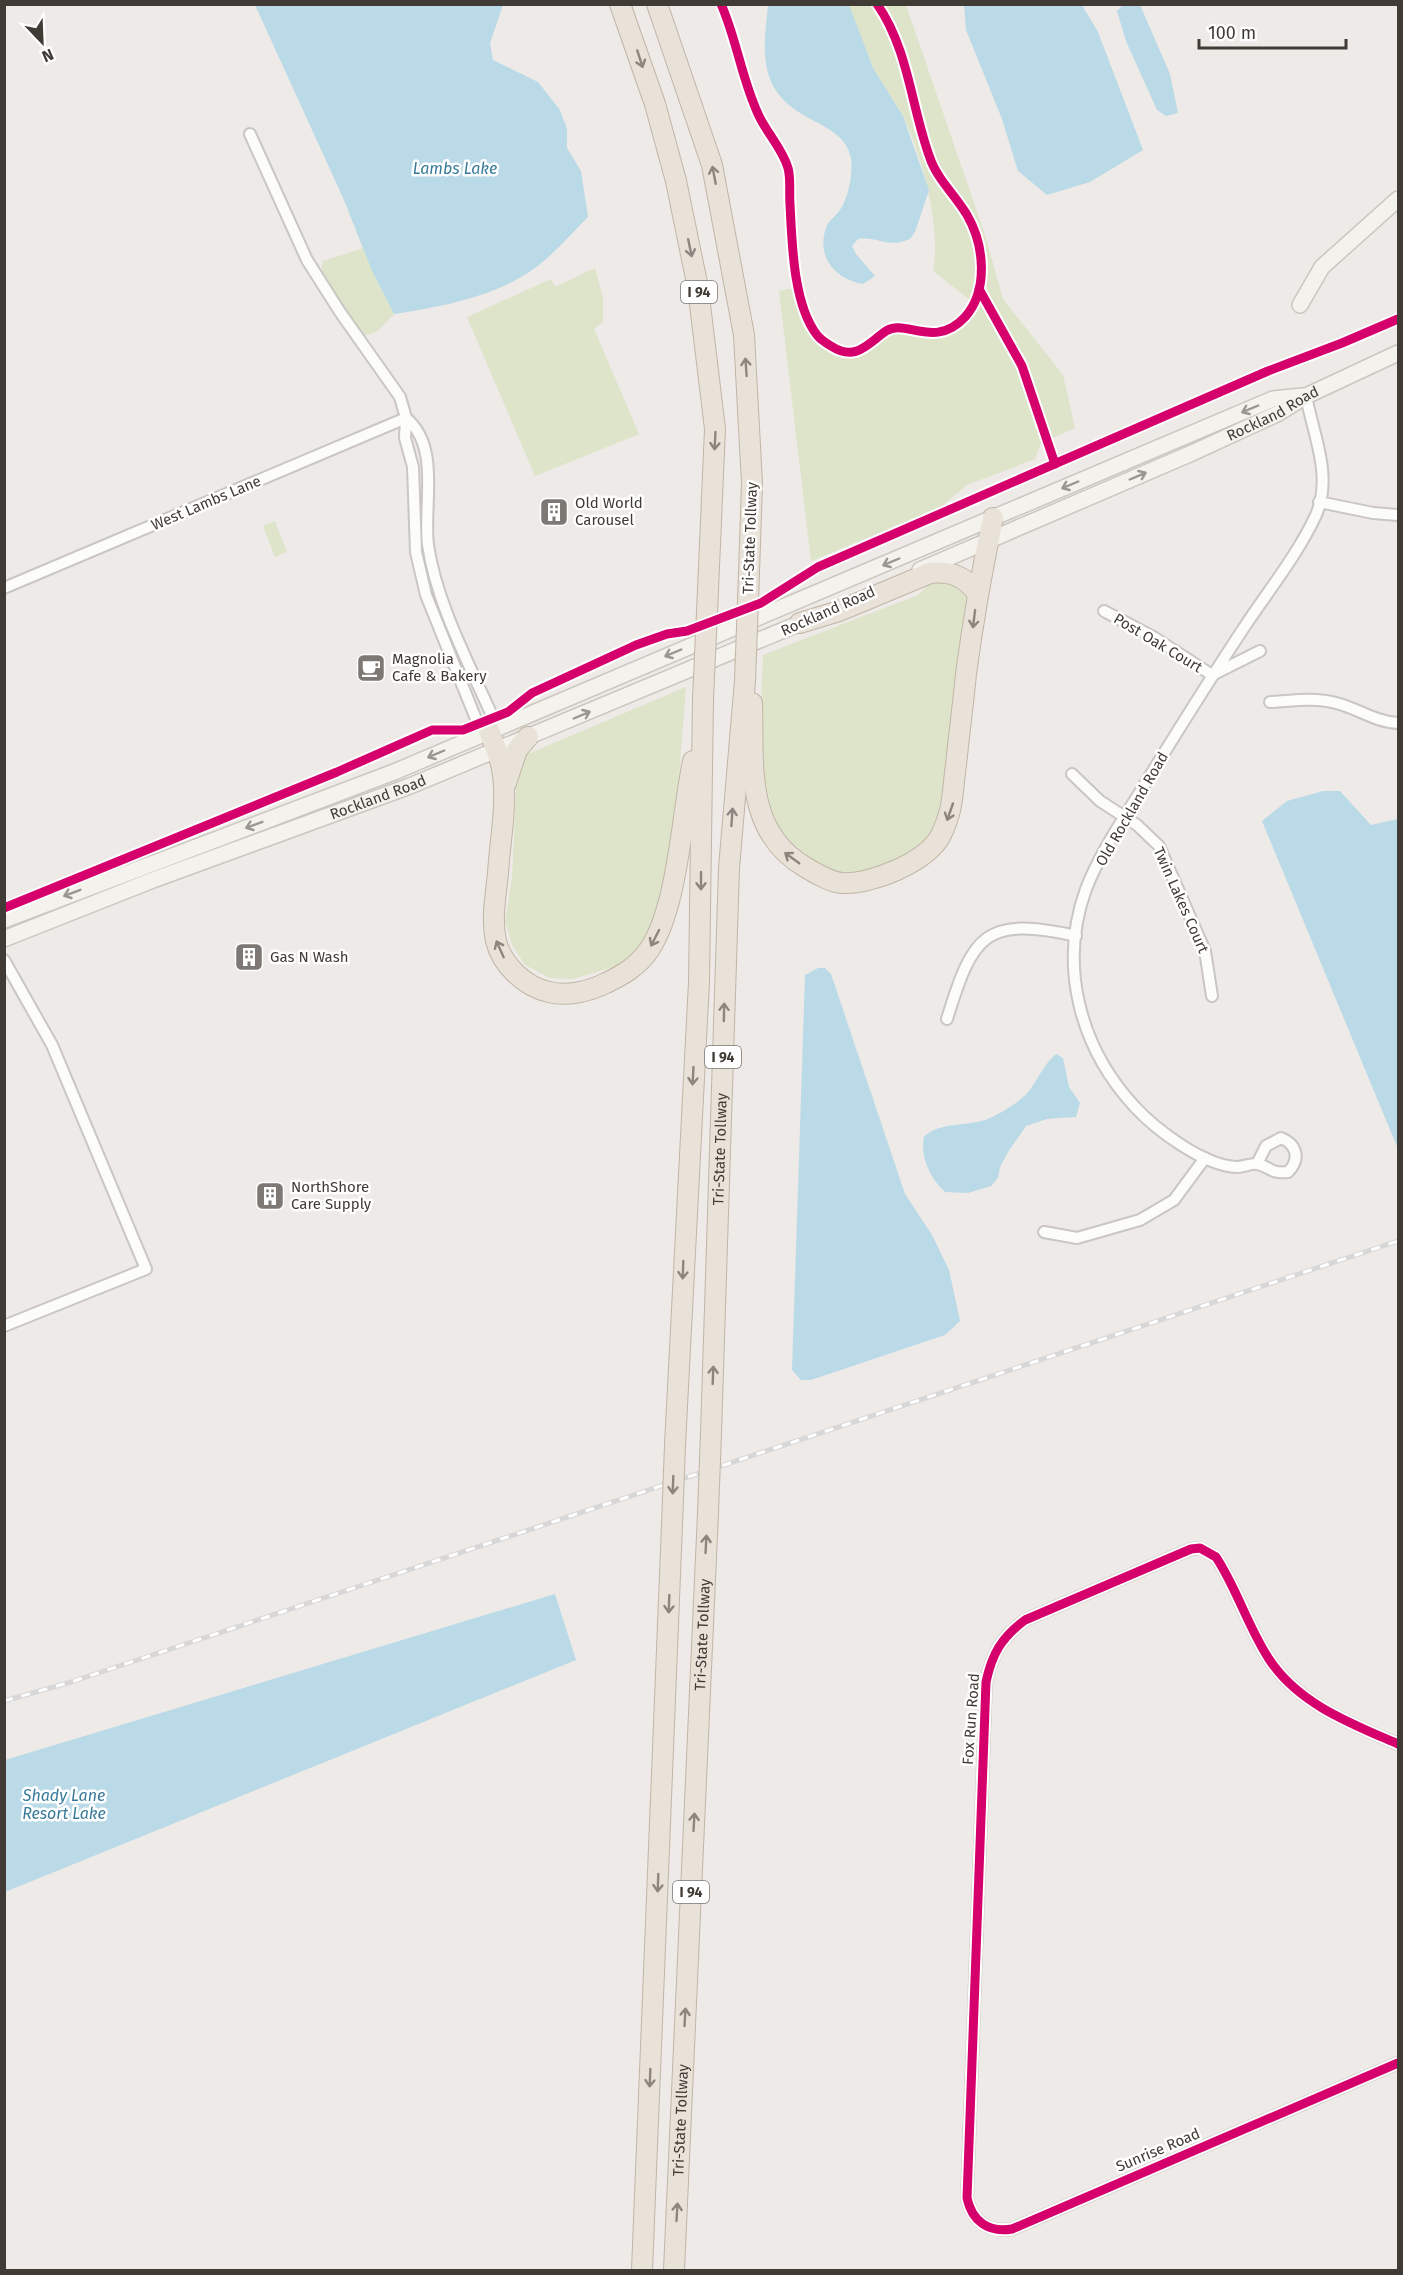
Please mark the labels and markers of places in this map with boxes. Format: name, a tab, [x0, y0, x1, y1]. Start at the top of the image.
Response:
place label: Old World Carousel	[575, 494, 643, 529]
building icon: Old World Carousel	[538, 496, 570, 528]
place label: Magnolia Cafe & Bakery	[392, 650, 487, 685]
cafe icon: Magnolia Cafe & Bakery	[355, 652, 387, 684]
building icon: Gas N Wash	[233, 941, 265, 973]
place label: Gas N Wash	[270, 948, 348, 966]
place label: NorthShore Care Supply	[291, 1178, 372, 1213]
building icon: NorthShore Care Supply	[254, 1180, 286, 1212]

